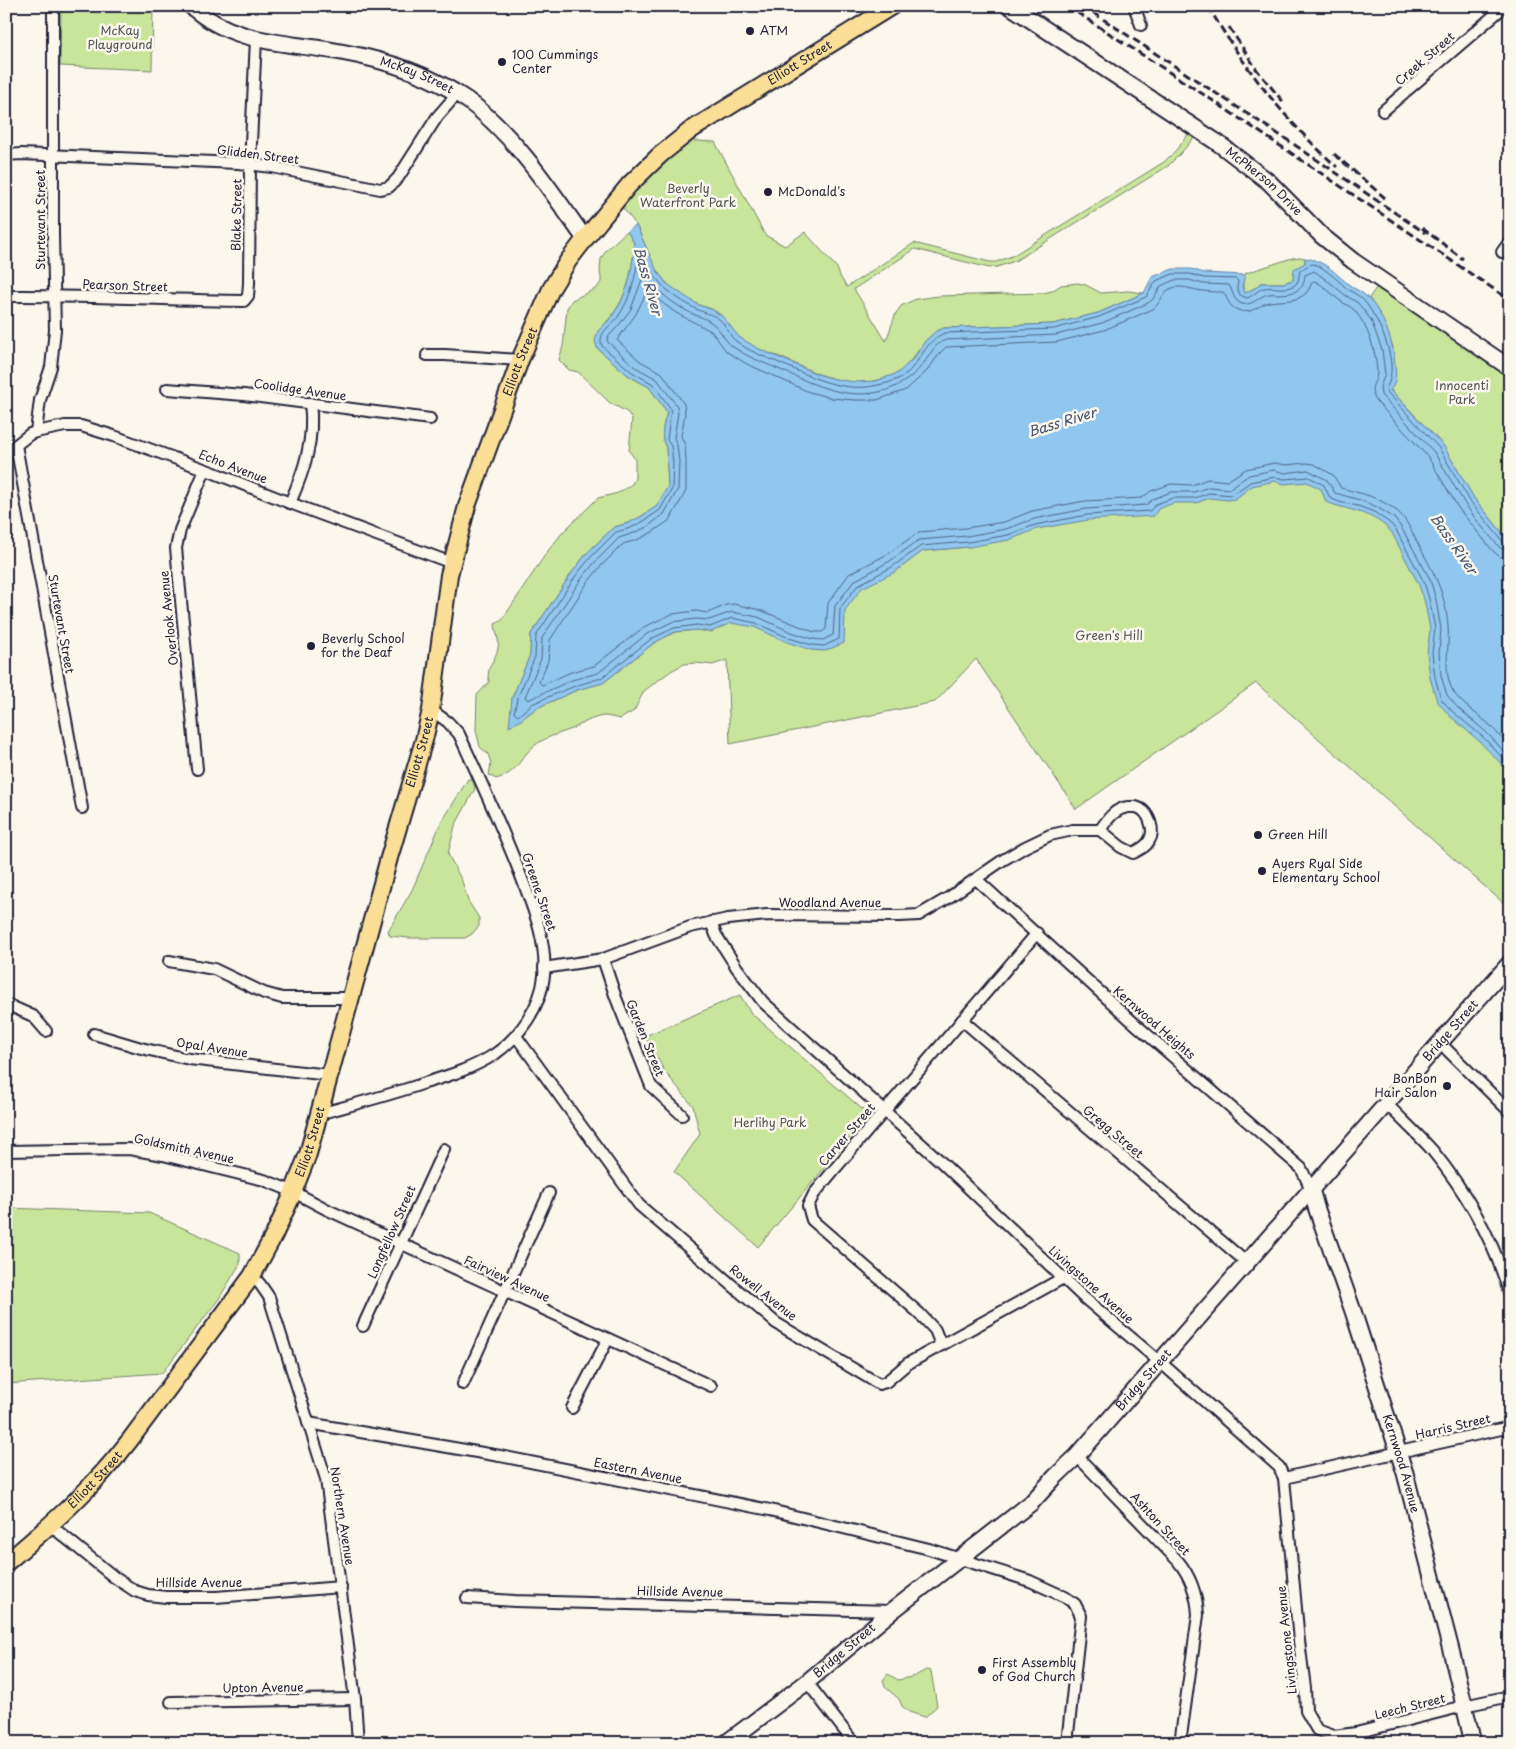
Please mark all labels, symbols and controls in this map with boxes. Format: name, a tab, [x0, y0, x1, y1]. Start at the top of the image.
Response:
park label: McKay Playground	[88, 21, 152, 53]
place label: ATM	[760, 21, 788, 39]
marker: ATM	[744, 25, 756, 37]
street label: Creek Street	[1391, 27, 1458, 89]
street label: Elliott Street	[764, 35, 835, 89]
place label: 100 Cummings Center	[512, 45, 599, 77]
street label: McKay Street	[378, 51, 457, 98]
marker: 100 Cummings Center	[496, 56, 508, 68]
street label: Glidden Street	[216, 140, 300, 168]
street label: McPherson Drive	[1222, 142, 1307, 219]
street label: Sturtevant Street	[31, 170, 49, 270]
street label: Blake Street	[226, 179, 246, 251]
park label: Beverly Waterfront Park	[640, 179, 736, 211]
place label: McDonald's	[778, 182, 846, 200]
marker: McDonald's	[762, 186, 774, 198]
water label: Bass River	[629, 244, 669, 319]
street label: Pearson Street	[82, 275, 168, 295]
street label: Elliott Street	[498, 324, 541, 398]
street label: Coolidge Avenue	[253, 374, 348, 404]
park label: Innocenti Park	[1435, 376, 1489, 408]
water label: Bass River	[1025, 401, 1100, 442]
street label: Echo Avenue	[196, 445, 271, 488]
water label: Bass River	[1426, 509, 1484, 580]
street label: Overlook Avenue	[154, 569, 182, 666]
street label: Sturtevant Street	[44, 573, 80, 675]
park label: Green's Hill	[1075, 626, 1143, 644]
place label: Beverly School for the Deaf	[321, 629, 405, 661]
marker: Beverly School for the Deaf	[305, 640, 317, 652]
street label: Elliott Street	[400, 715, 437, 790]
place label: Green Hill	[1268, 825, 1328, 843]
marker: Green Hill	[1252, 829, 1264, 841]
street label: Greene Street	[518, 850, 562, 933]
place label: Ayers Ryal Side Elementary School	[1272, 854, 1380, 886]
marker: Ayers Ryal Side Elementary School	[1256, 865, 1268, 877]
street label: Woodland Avenue	[779, 893, 882, 911]
street label: Kernwood Heights	[1110, 981, 1200, 1063]
street label: Bridge Street	[1418, 995, 1482, 1065]
street label: Garden Street	[622, 996, 670, 1079]
street label: Opal Avenue	[175, 1032, 250, 1062]
place label: BonBon Hair Salon	[1375, 1069, 1437, 1101]
marker: BonBon Hair Salon	[1441, 1080, 1453, 1092]
street label: Carver Street	[814, 1099, 879, 1170]
street label: Gregg Street	[1079, 1101, 1148, 1162]
street label: Elliott Street	[290, 1104, 329, 1180]
park label: Herlihy Park	[734, 1113, 806, 1131]
street label: Goldsmith Avenue	[132, 1129, 237, 1168]
street label: Longfellow Street	[362, 1182, 420, 1281]
street label: Livingstone Avenue	[1045, 1241, 1139, 1328]
street label: Fairview Avenue	[461, 1250, 554, 1306]
street label: Rowell Avenue	[726, 1260, 802, 1325]
street label: Bridge Street	[1111, 1345, 1175, 1414]
street label: Harris Street	[1413, 1409, 1492, 1443]
street label: Kernwood Avenue	[1379, 1412, 1425, 1515]
street label: Elliott Street	[63, 1446, 126, 1512]
street label: Eastern Avenue	[592, 1453, 684, 1487]
street label: Northern Avenue	[326, 1465, 360, 1567]
street label: Ashton Street	[1127, 1488, 1195, 1559]
street label: Hillside Avenue	[156, 1573, 242, 1591]
street label: Hillside Avenue	[637, 1581, 723, 1601]
street label: Livingstone Avenue	[1271, 1585, 1301, 1695]
street label: Bridge Street	[808, 1619, 879, 1682]
place label: First Assembly of God Church	[992, 1653, 1077, 1685]
marker: First Assembly of God Church	[976, 1664, 988, 1676]
street label: Upton Avenue	[222, 1677, 304, 1697]
street label: Leech Street	[1373, 1689, 1447, 1723]

